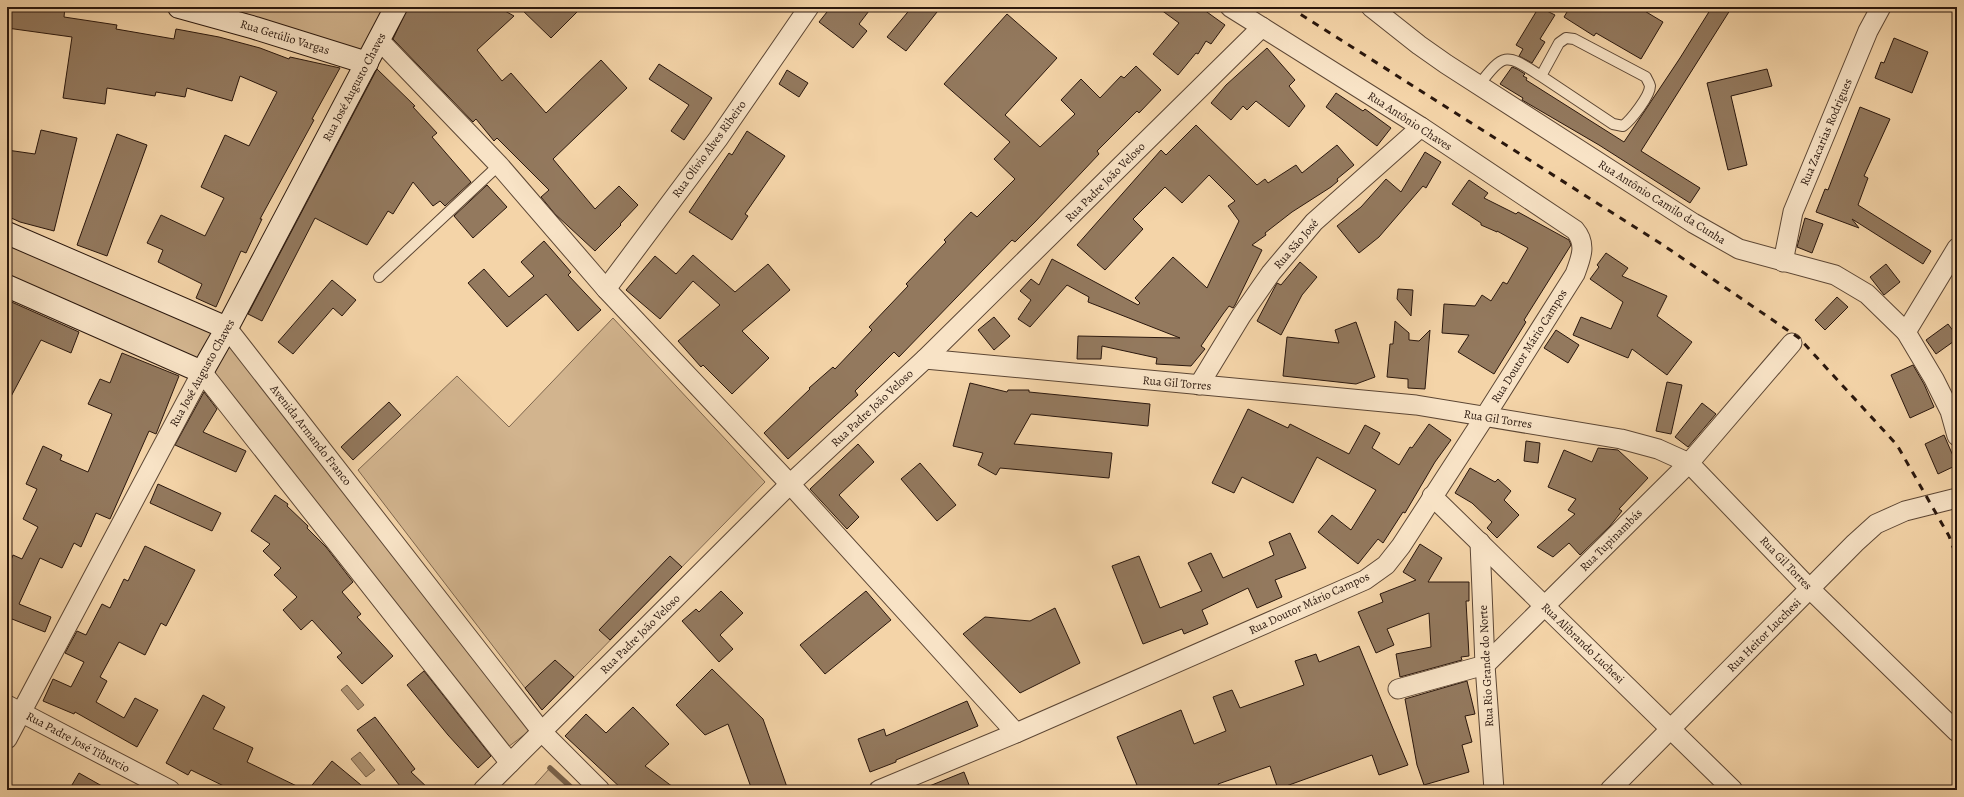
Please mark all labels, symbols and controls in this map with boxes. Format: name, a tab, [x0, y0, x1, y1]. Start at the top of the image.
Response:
street label: Rua Getúlio Vargas	[238, 16, 332, 58]
street label: Rua José Augusto Chaves	[319, 30, 390, 144]
street label: Rua Zacarias Rodrigues	[1796, 76, 1856, 188]
street label: Rua Antônio Chaves	[1365, 88, 1455, 154]
street label: Rua Olívio Alves Ribeiro	[668, 97, 750, 201]
street label: Rua Padre João Veloso	[1062, 139, 1148, 225]
street label: Rua Antônio Camilo da Cunha	[1595, 156, 1729, 248]
street label: Rua São José	[1270, 216, 1322, 272]
street label: Rua Doutor Mário Campos	[1487, 286, 1571, 406]
street label: Rua José Augusto Chaves	[166, 316, 238, 430]
street label: Rua Padre João Veloso	[827, 366, 917, 450]
street label: Rua Gil Torres	[1142, 372, 1212, 394]
street label: Avenida Armando Franco	[266, 381, 355, 489]
street label: Rua Gil Torres	[1463, 406, 1533, 432]
street label: Rua Tupinambás	[1576, 505, 1646, 575]
street label: Rua Gil Torres	[1756, 533, 1816, 593]
street label: Rua Doutor Mário Campos	[1246, 568, 1372, 638]
street label: Rua Padre João Veloso	[597, 591, 683, 677]
street label: Rua Heitor Lucchesi	[1724, 595, 1804, 675]
street label: Rua Alibrando Luchesi	[1538, 599, 1628, 687]
street label: Rua Rio Grande do Norte	[1475, 605, 1497, 727]
street label: Rua Padre José Tiburcio	[23, 708, 133, 776]

